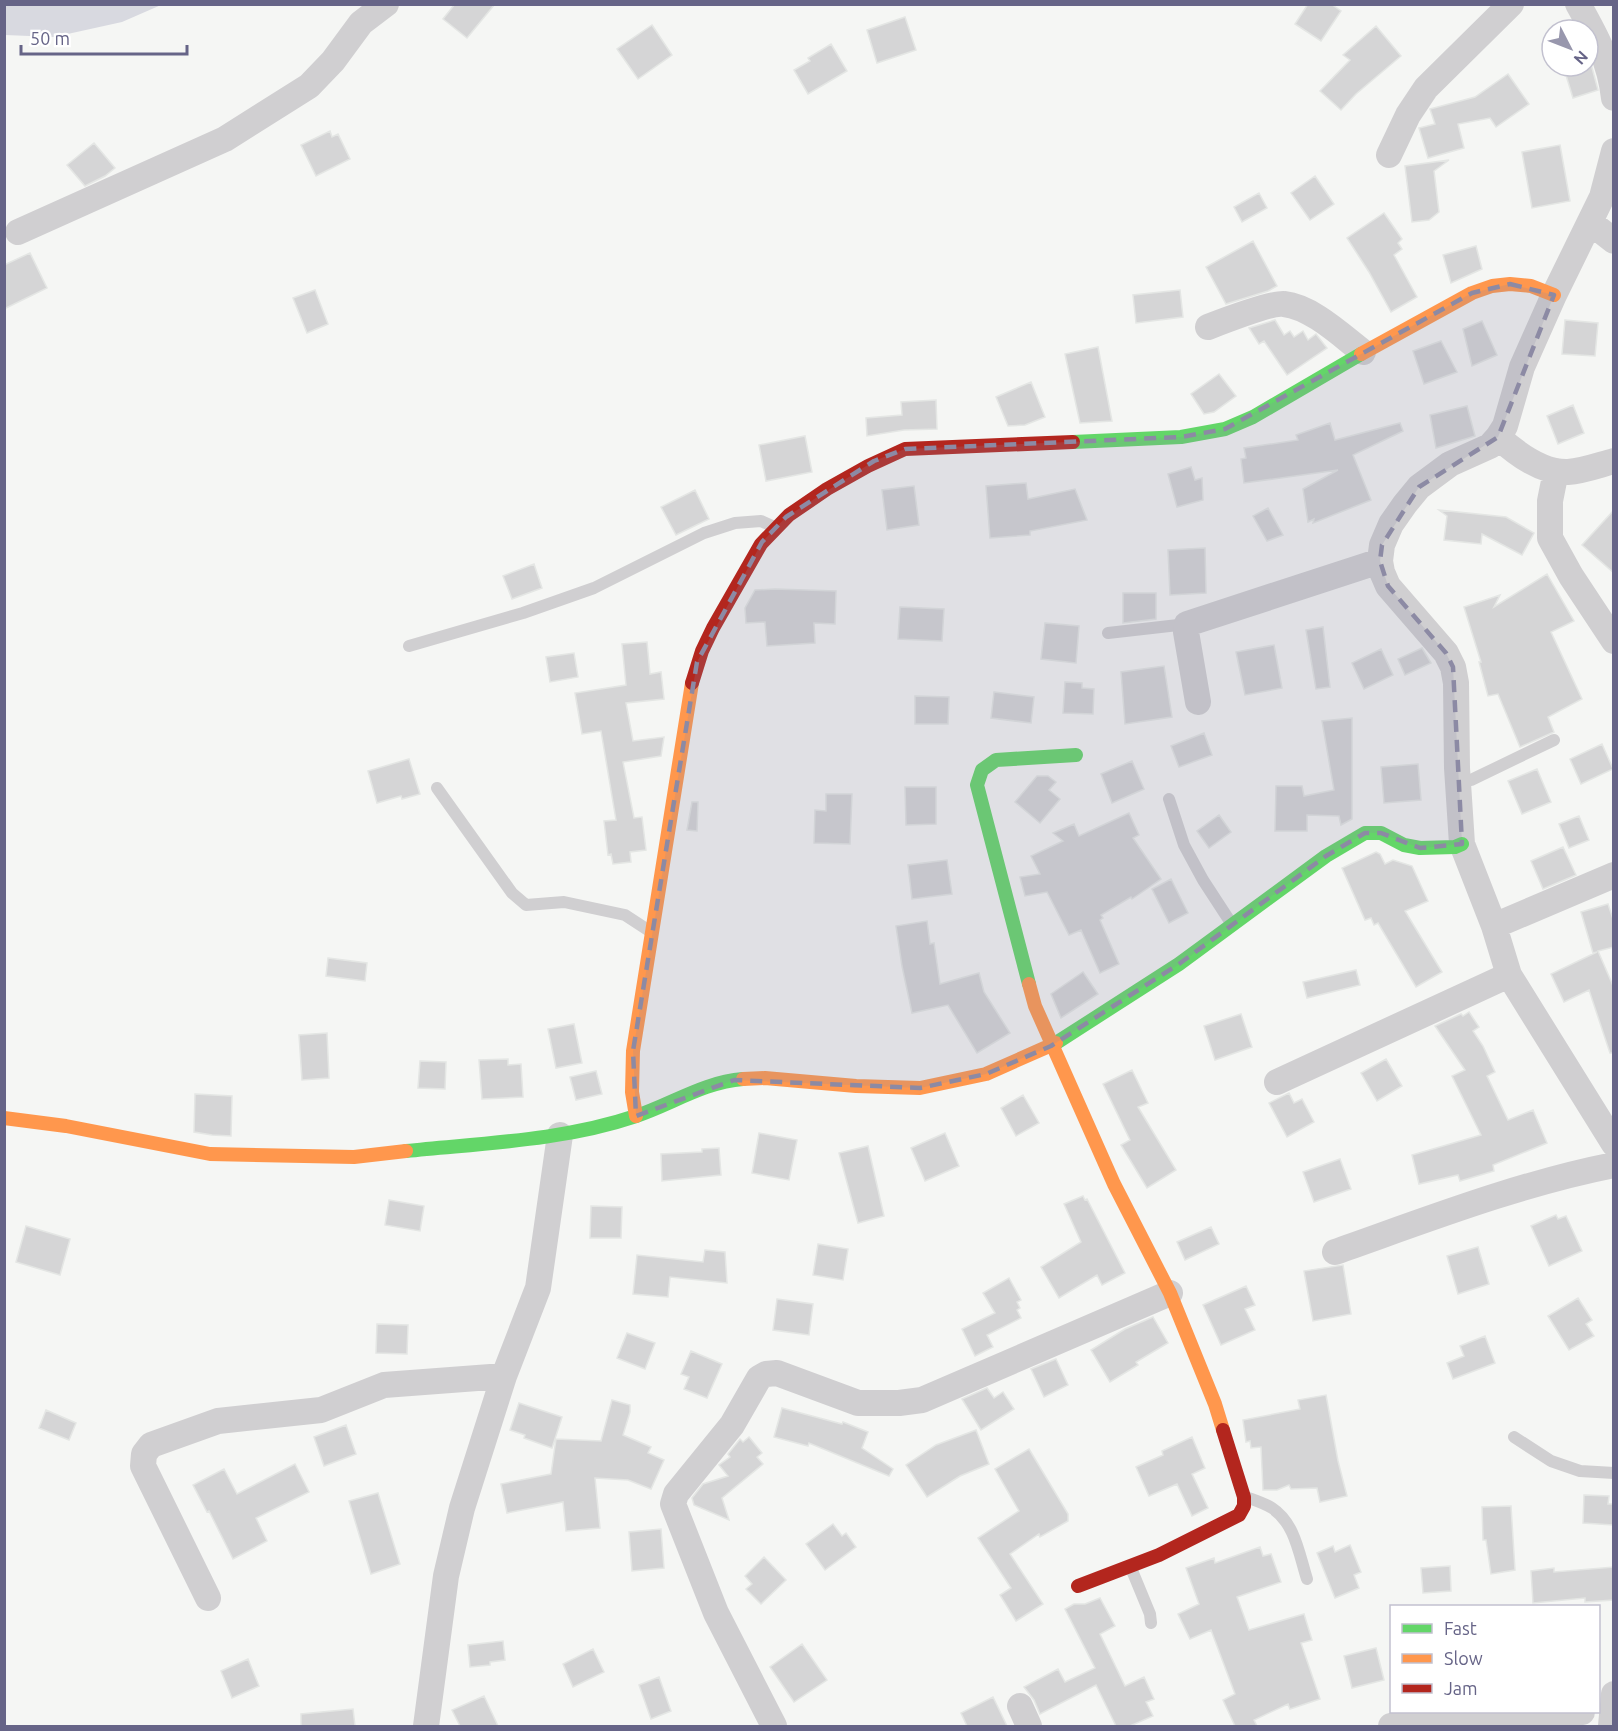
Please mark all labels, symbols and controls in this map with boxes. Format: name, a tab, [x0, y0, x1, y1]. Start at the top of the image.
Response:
scale bar	[21, 18, 188, 56]
north arrow	[1540, 18, 1600, 78]
text: 50 m	[30, 28, 70, 48]
text: N	[1570, 48, 1592, 68]
legend	[1390, 1605, 1600, 1713]
text: Fast	[1444, 1618, 1477, 1638]
text: Slow	[1444, 1648, 1483, 1668]
text: Jam	[1444, 1678, 1478, 1698]

